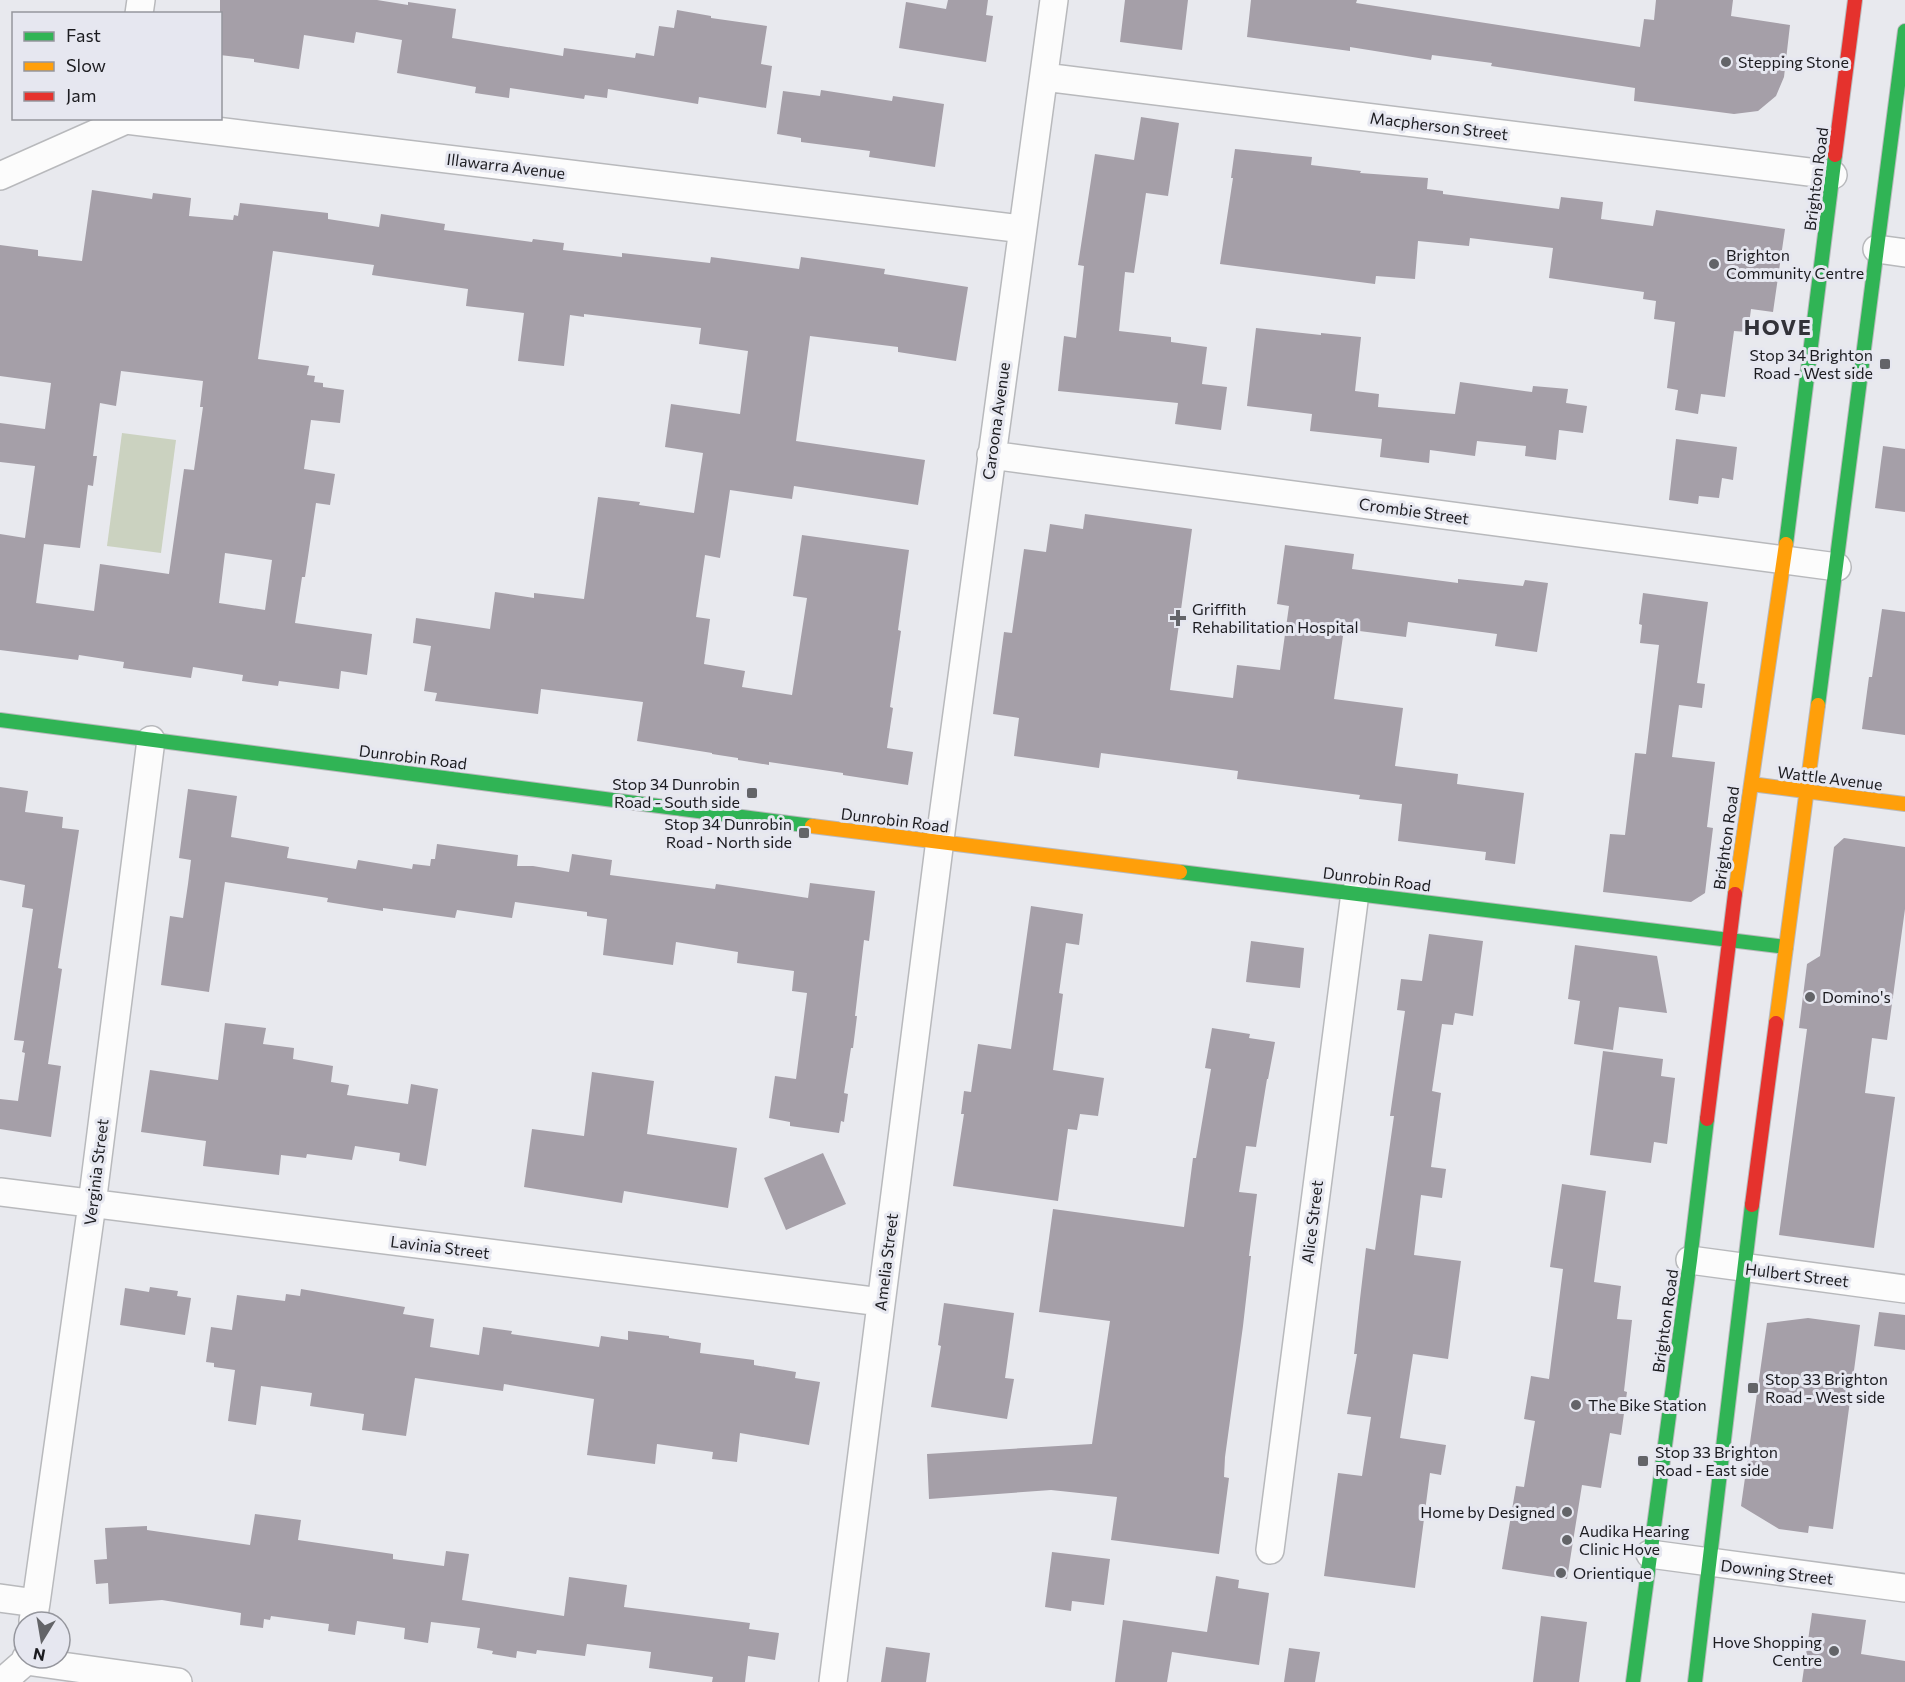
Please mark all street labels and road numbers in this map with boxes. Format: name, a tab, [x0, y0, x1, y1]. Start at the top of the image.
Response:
street label: Macpherson Street	[1369, 108, 1510, 143]
street label: Brighton Road	[1800, 126, 1831, 232]
street label: Illawarra Avenue	[446, 149, 566, 182]
street label: Caroona Avenue	[978, 361, 1013, 481]
street label: Crombie Street	[1358, 493, 1471, 528]
street label: Dunrobin Road	[358, 740, 468, 773]
street label: Wattle Avenue	[1776, 762, 1884, 793]
street label: Brighton Road	[1709, 785, 1742, 891]
street label: Dunrobin Road	[840, 803, 950, 836]
street label: Dunrobin Road	[1322, 862, 1432, 895]
street label: Verginia Street	[80, 1117, 112, 1226]
street label: Alice Street	[1297, 1179, 1326, 1265]
street label: Amelia Street	[870, 1212, 901, 1312]
street label: Lavinia Street	[389, 1231, 491, 1262]
street label: Hulbert Street	[1744, 1259, 1850, 1290]
street label: Brighton Road	[1648, 1268, 1681, 1374]
street label: Downing Street	[1720, 1555, 1835, 1588]

